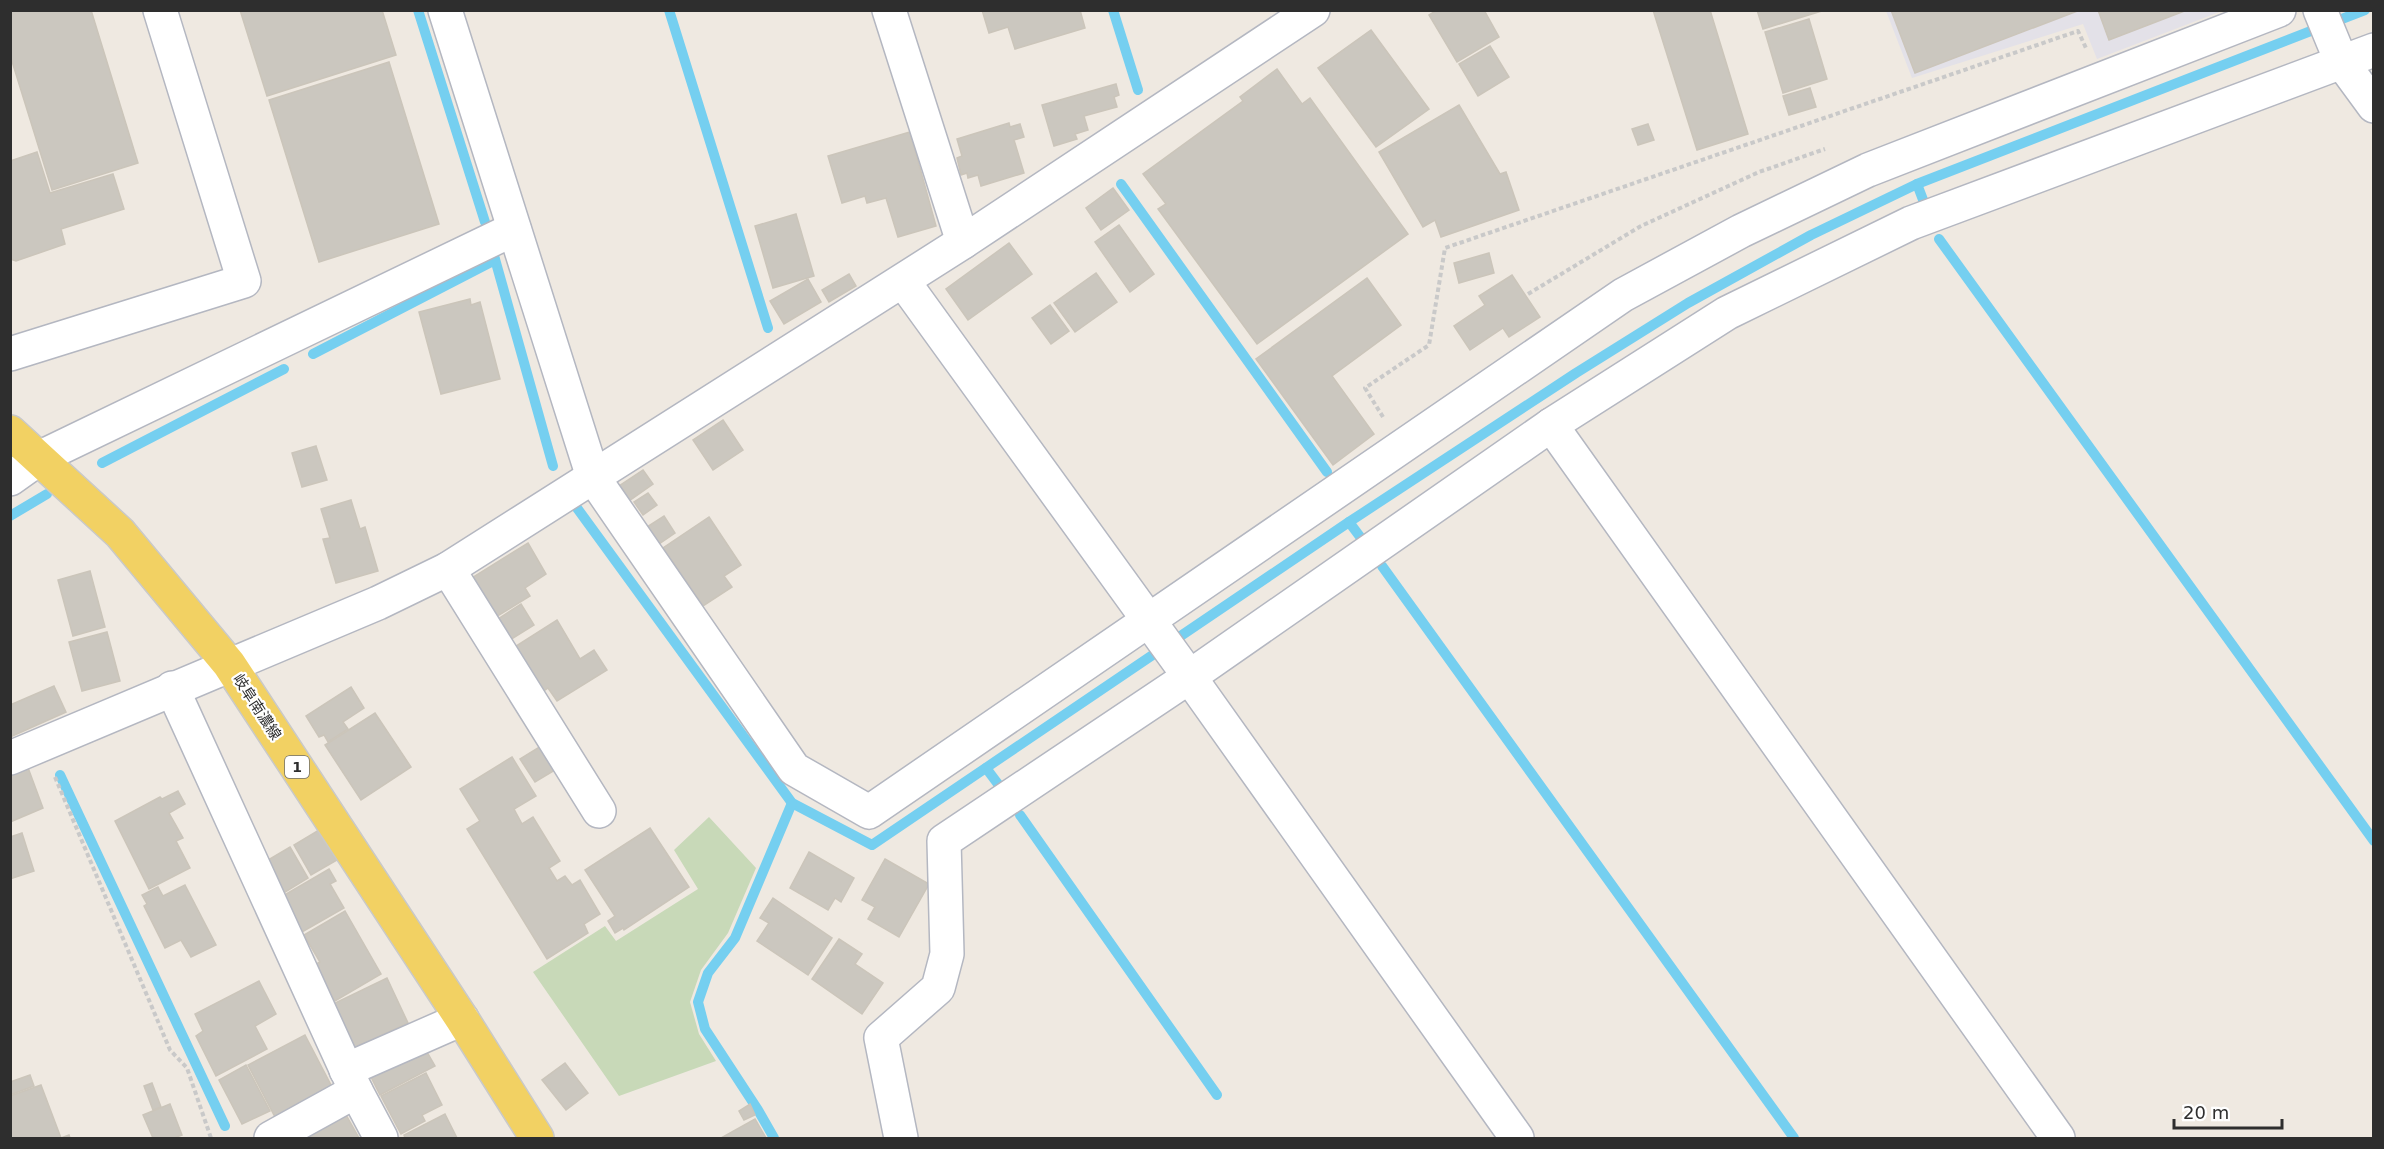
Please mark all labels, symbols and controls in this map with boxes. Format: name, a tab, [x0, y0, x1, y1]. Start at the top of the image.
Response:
street label: 岐阜南濃線	[229, 671, 285, 743]
road number: 1	[285, 756, 309, 778]
scale bar	[2174, 1092, 2282, 1130]
text: 20 m	[2183, 1102, 2229, 1123]

